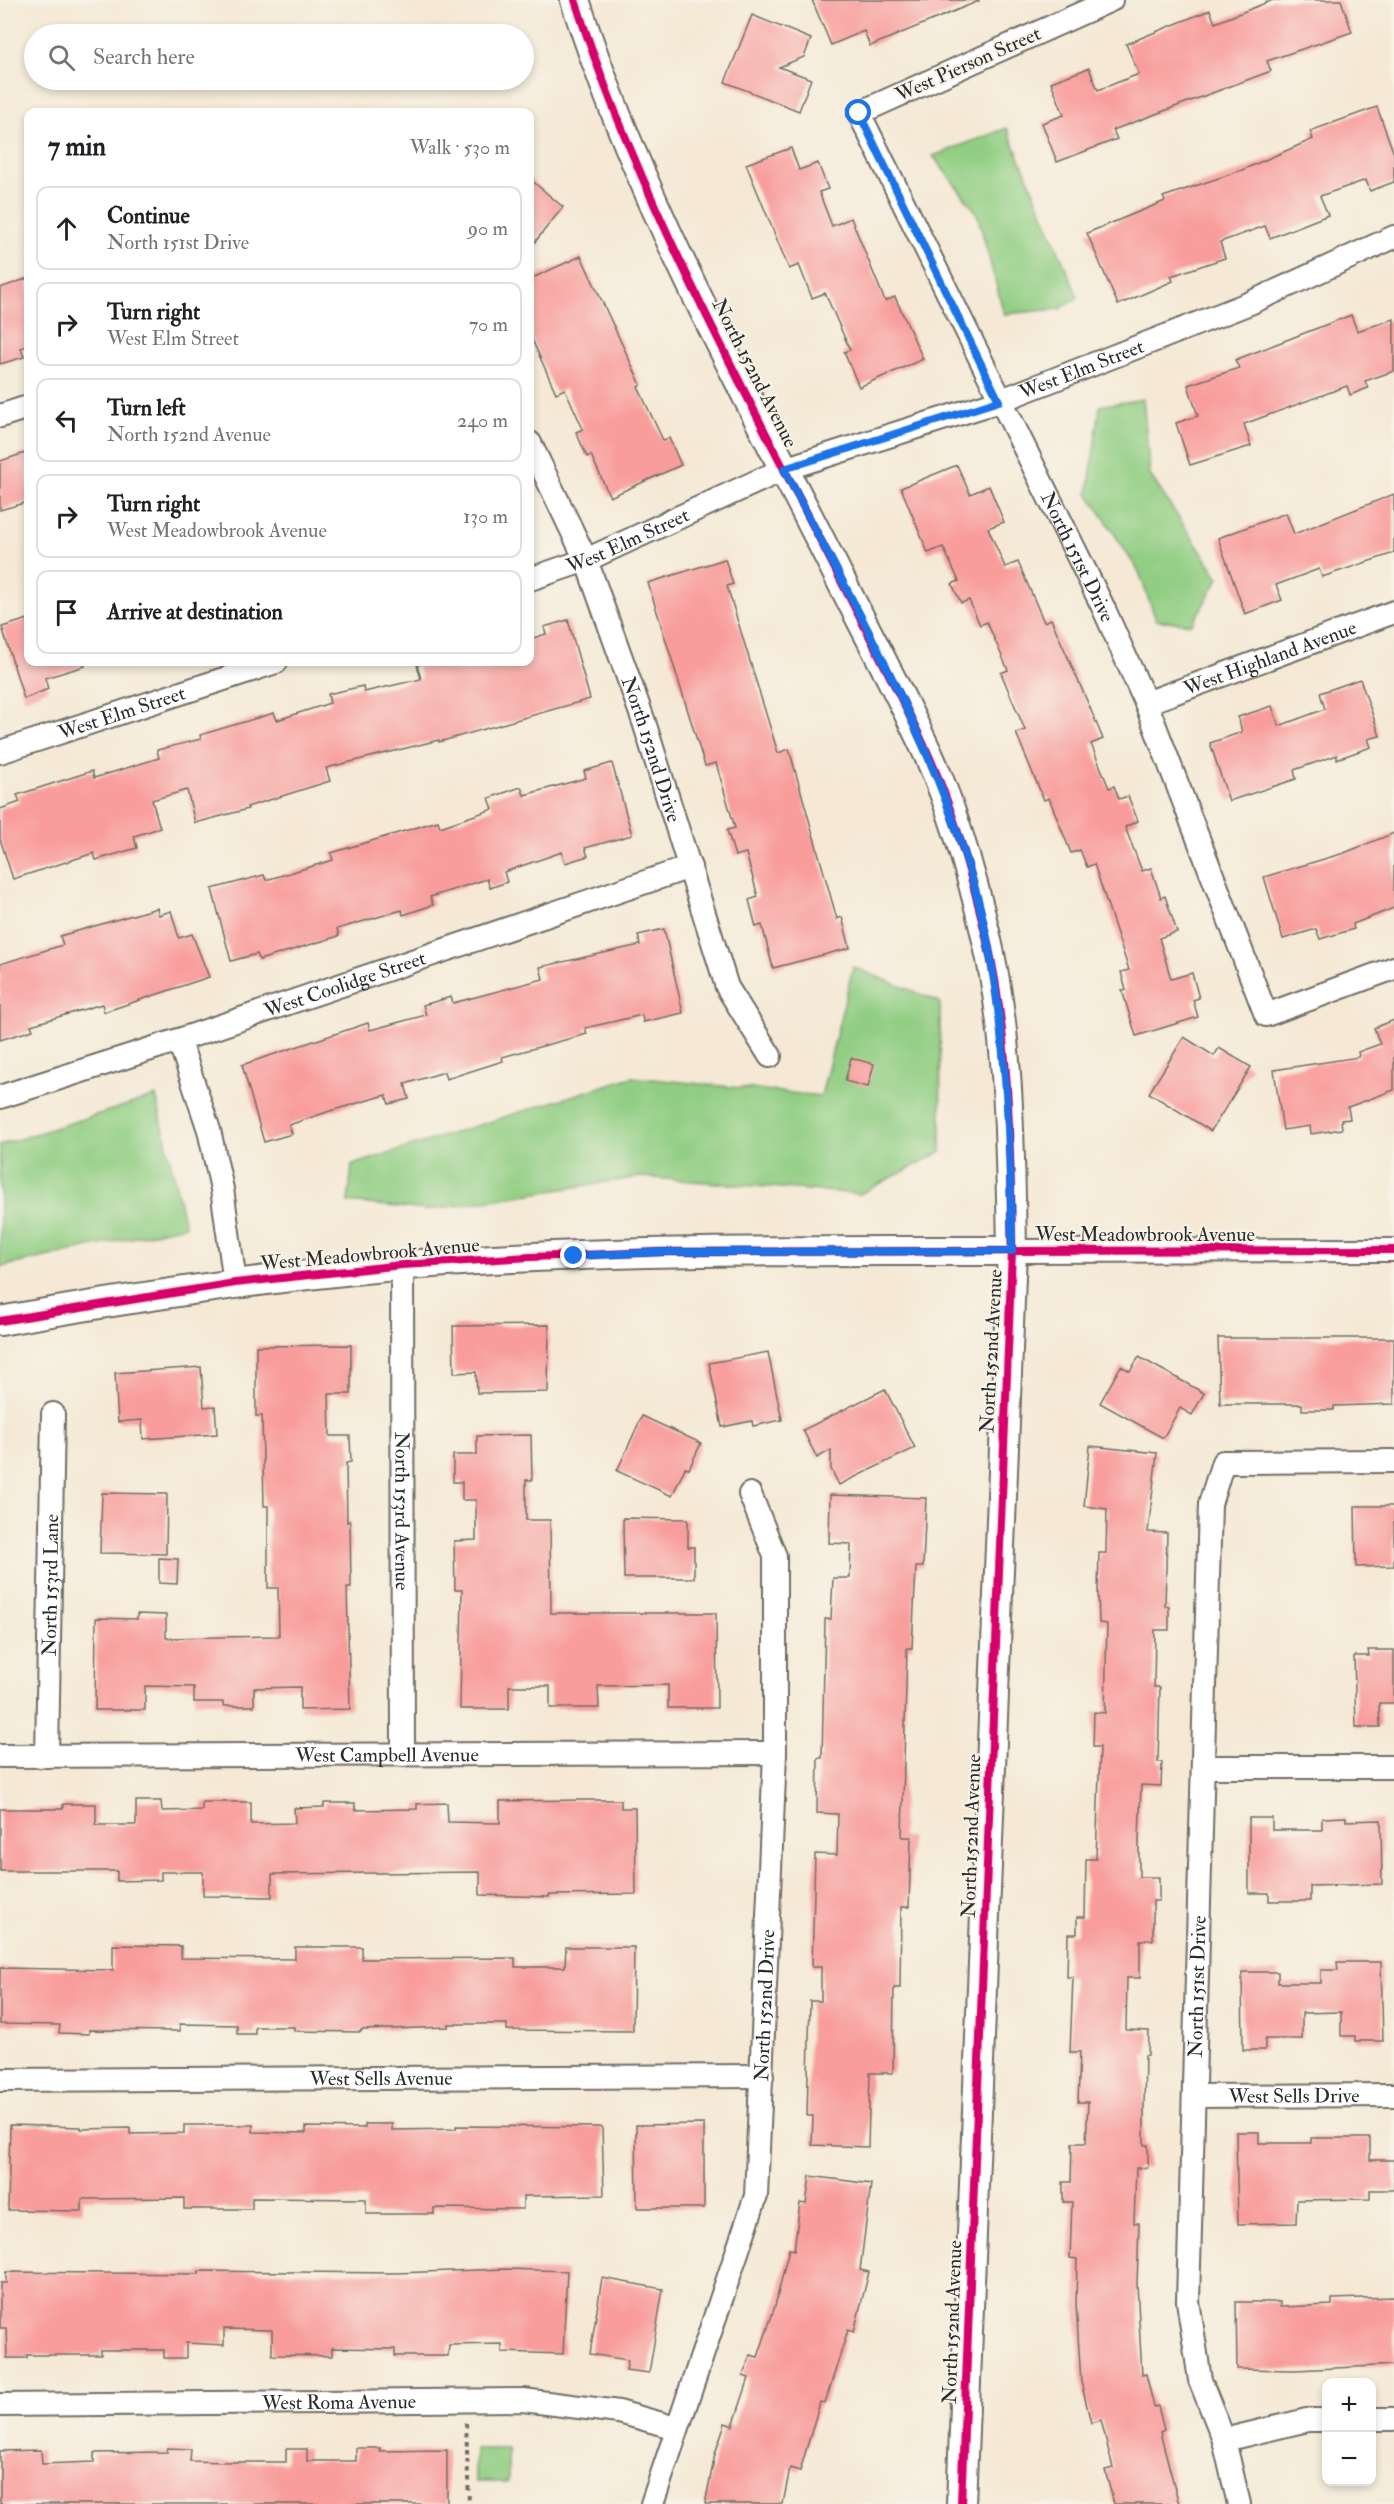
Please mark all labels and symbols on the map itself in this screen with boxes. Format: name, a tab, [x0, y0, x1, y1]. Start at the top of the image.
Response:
street label: West Pierson Street	[891, 21, 1045, 108]
route start	[845, 99, 871, 125]
street label: North 152nd Avenue	[707, 294, 803, 452]
street label: West Elm Street	[1014, 333, 1148, 405]
street label: North 151st Drive	[1035, 487, 1121, 626]
street label: West Elm Street	[562, 502, 693, 579]
street label: West Highland Avenue	[1179, 614, 1360, 701]
street label: North 152nd Drive	[616, 673, 687, 825]
street label: West Elm Street	[54, 680, 189, 745]
street label: West Coolidge Street	[260, 945, 430, 1023]
street label: West Meadowbrook Avenue	[1034, 1222, 1255, 1247]
street label: West Meadowbrook Avenue	[258, 1232, 481, 1276]
route end	[560, 1242, 586, 1268]
street label: North 152nd Avenue	[974, 1269, 1008, 1433]
street label: North 153rd Avenue	[390, 1432, 415, 1590]
street label: North 153rd Lane	[36, 1514, 64, 1656]
street label: West Campbell Avenue	[294, 1742, 479, 1768]
street label: North 152nd Avenue	[956, 1754, 986, 1918]
street label: North 151st Drive	[1182, 1915, 1211, 2058]
street label: North 152nd Drive	[748, 1929, 780, 2082]
street label: West Sells Avenue	[308, 2065, 453, 2091]
street label: West Sells Drive	[1227, 2083, 1360, 2108]
street label: North 152nd Avenue	[937, 2240, 967, 2404]
street label: West Roma Avenue	[261, 2389, 416, 2415]

